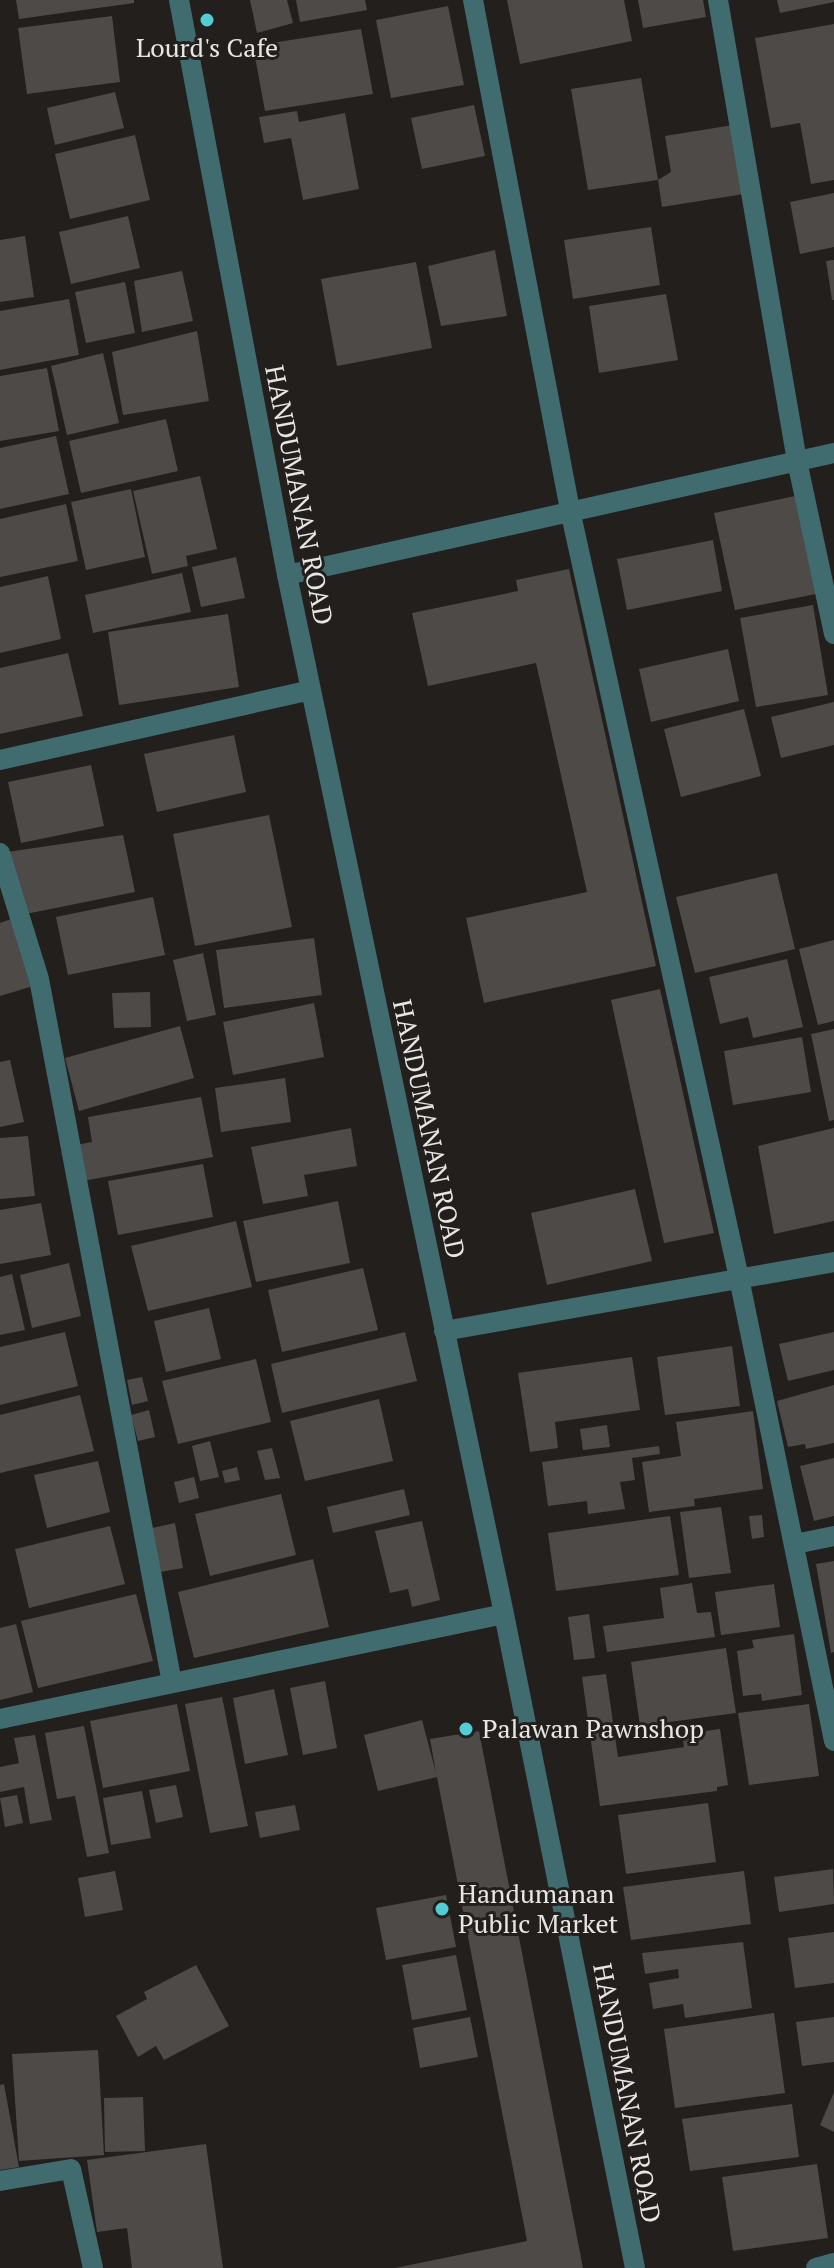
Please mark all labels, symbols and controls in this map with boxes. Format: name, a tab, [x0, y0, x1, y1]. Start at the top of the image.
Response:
marker: Lourd's Cafe	[198, 11, 216, 29]
place label: Lourd's Cafe	[136, 30, 278, 64]
street label: HANDUMANAN ROAD	[258, 362, 342, 628]
street label: HANDUMANAN ROAD	[386, 996, 474, 1261]
place label: Palawan Pawnshop	[482, 1711, 704, 1745]
marker: Palawan Pawnshop	[457, 1720, 475, 1738]
place label: Handumanan Public Market	[458, 1876, 618, 1940]
marker: Handumanan Public Market	[433, 1900, 451, 1918]
street label: HANDUMANAN ROAD	[586, 1960, 670, 2226]

